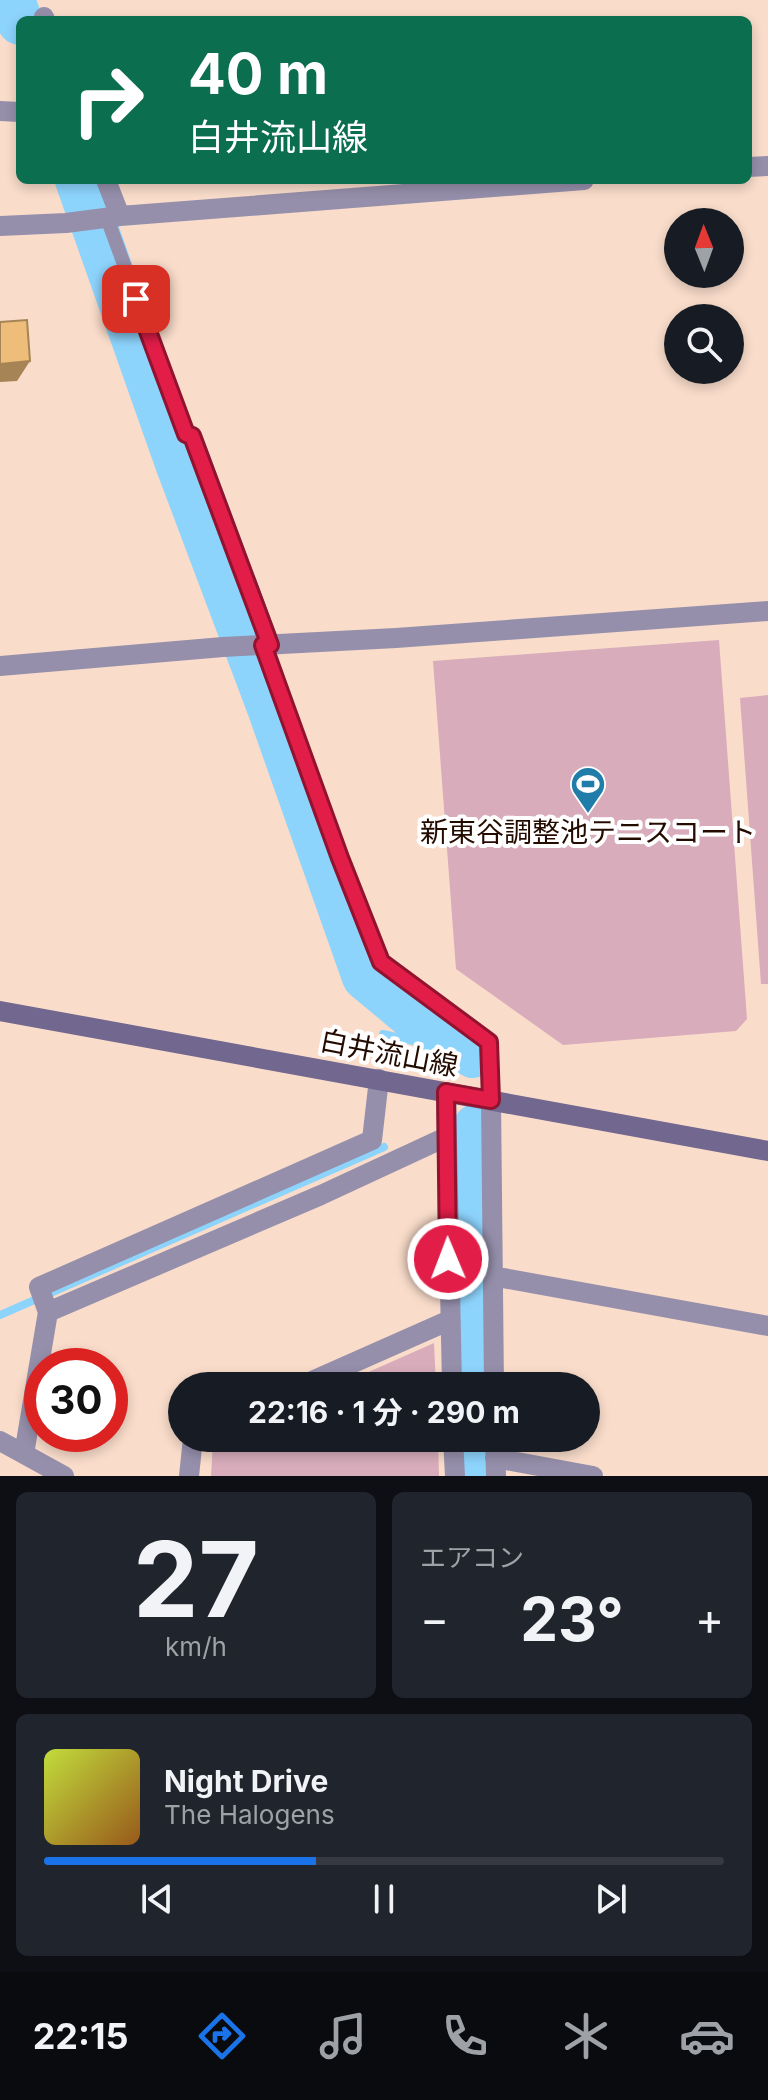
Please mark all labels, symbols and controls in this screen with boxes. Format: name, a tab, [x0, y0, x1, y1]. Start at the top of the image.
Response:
text: 40 m	[188, 40, 328, 108]
icon: right	[56, 48, 160, 152]
text: 白井流山線	[188, 115, 368, 159]
north arrow	[664, 208, 744, 288]
map controls	[664, 208, 744, 384]
pin	[102, 265, 170, 333]
icon: arrive	[114, 277, 158, 321]
button: search	[664, 304, 744, 384]
sports icon: 新東谷調整池テニスコート	[569, 765, 607, 815]
place label: 新東谷調整池テニスコート	[420, 815, 756, 849]
street label: 白井流山線	[317, 1023, 461, 1083]
position arrow	[406, 1217, 490, 1301]
speed limit sign: 30	[24, 1348, 128, 1452]
text: 22:16 · 1 分 · 290 m	[248, 1394, 520, 1430]
text: 27	[133, 1516, 259, 1642]
text: エアコン	[420, 1542, 524, 1573]
text: 23°	[520, 1583, 624, 1655]
text: −	[420, 1592, 449, 1646]
text: +	[695, 1592, 724, 1646]
text: km/h	[165, 1631, 227, 1662]
text: Night Drive	[164, 1763, 328, 1799]
text: The Halogens	[164, 1799, 335, 1830]
icon: previous	[135, 1877, 179, 1921]
icon: pause	[362, 1877, 406, 1921]
icon: next	[589, 1877, 633, 1921]
icon: directions	[194, 2008, 250, 2064]
icon: music	[315, 2008, 371, 2064]
icon: phone	[437, 2008, 493, 2064]
icon: climate	[558, 2008, 614, 2064]
icon: car	[679, 2008, 735, 2064]
text: 22:15	[33, 2014, 129, 2058]

